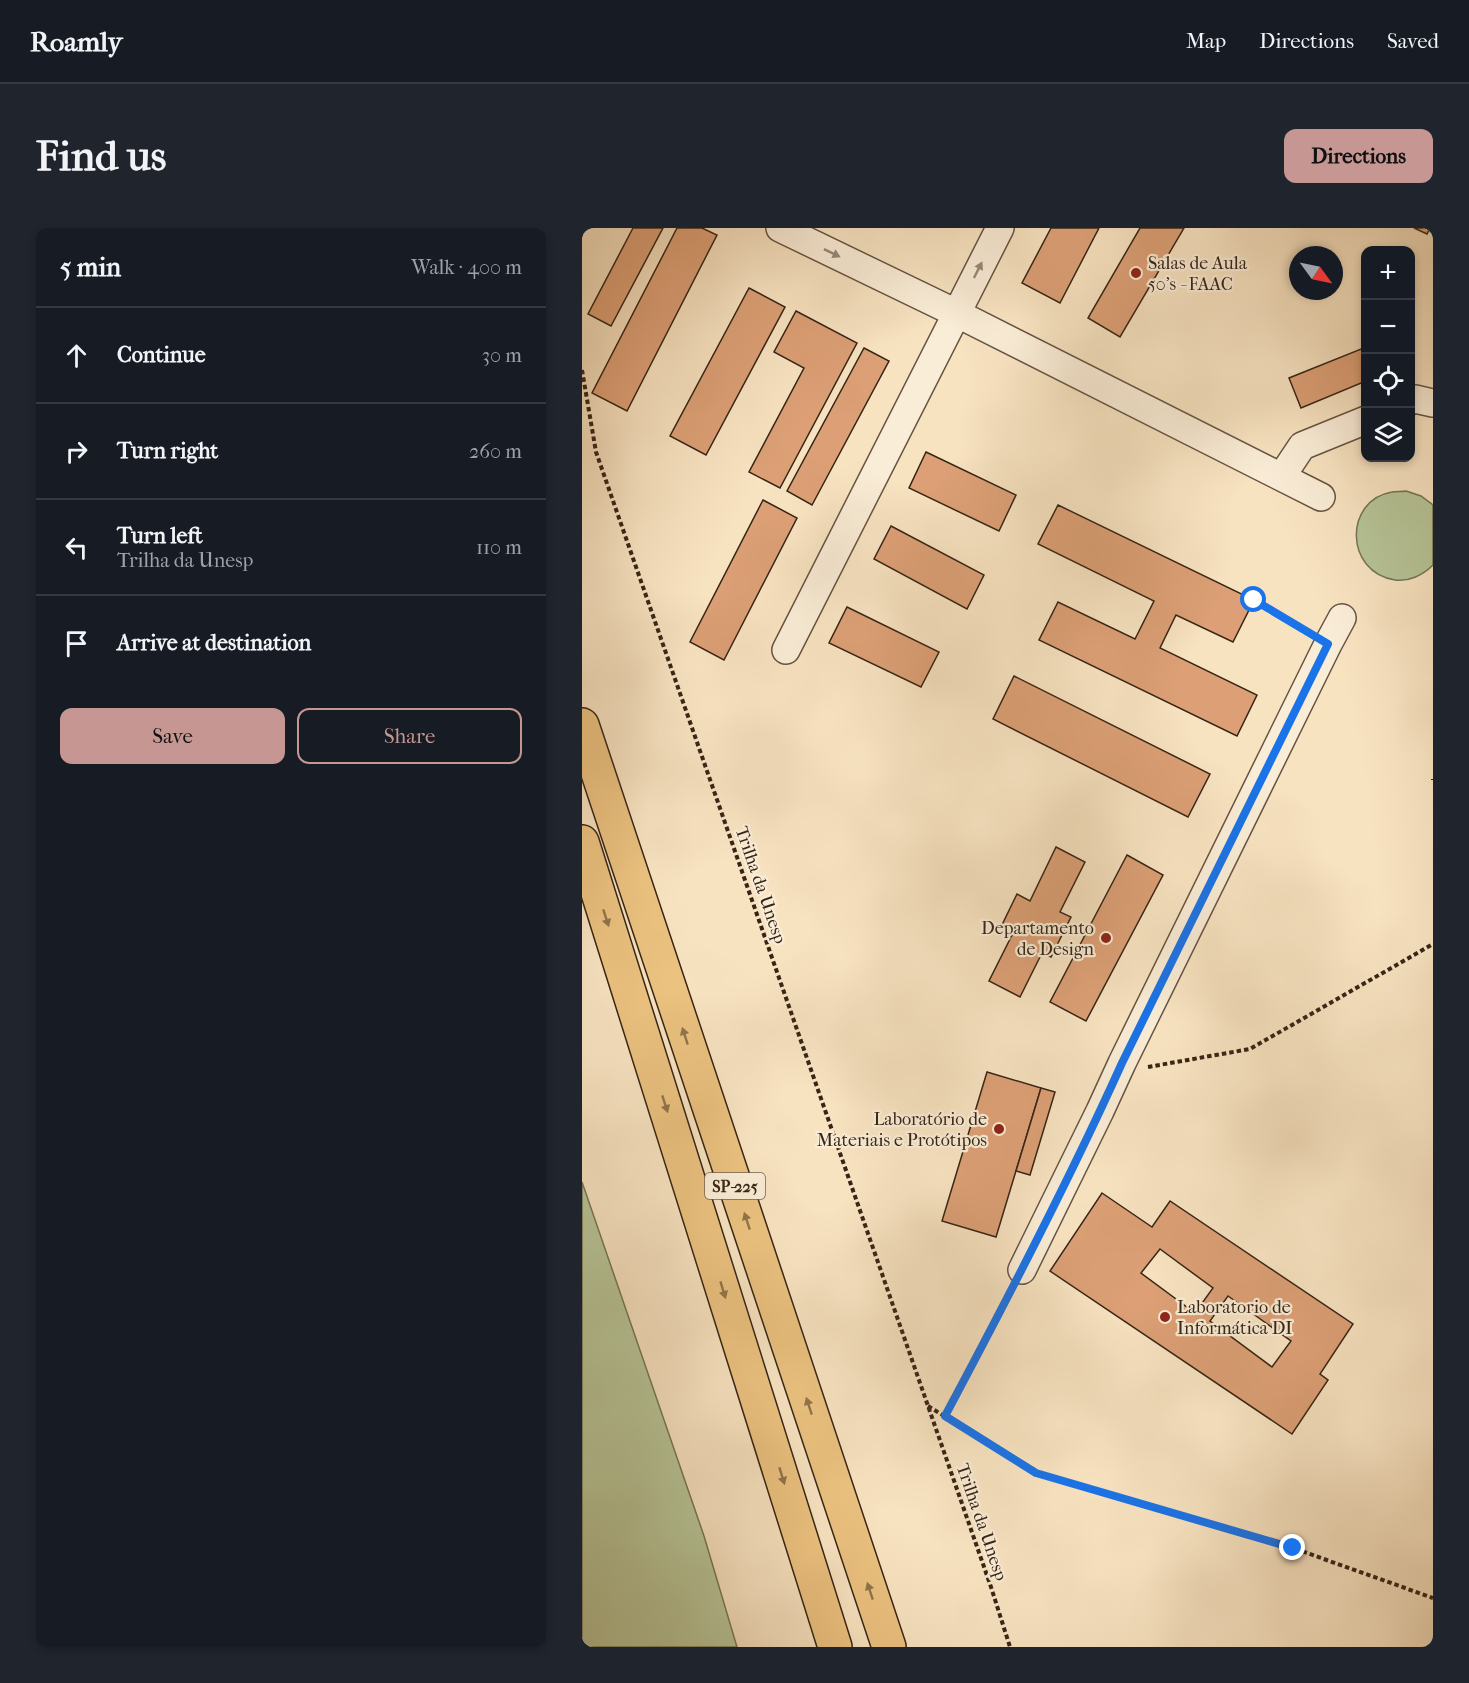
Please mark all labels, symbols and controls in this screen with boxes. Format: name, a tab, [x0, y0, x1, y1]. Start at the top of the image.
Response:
text: Roamly	[30, 25, 122, 58]
text: Map	[1186, 29, 1226, 53]
text: Directions	[1259, 29, 1354, 53]
text: Saved	[1387, 29, 1439, 53]
button: Directions	[1284, 129, 1433, 183]
text: Find us	[36, 132, 166, 181]
north arrow	[1289, 246, 1343, 300]
map controls	[1361, 246, 1415, 462]
button: +	[1361, 246, 1415, 300]
one-way arrow	[824, 249, 841, 258]
text: 5 min	[60, 252, 121, 283]
place label: Salas de Aula 50's - FAAC	[1148, 253, 1248, 295]
text: Walk · 400 m	[411, 256, 522, 279]
one-way arrow	[973, 262, 983, 279]
marker: Salas de Aula 50's - FAAC	[1129, 266, 1143, 280]
button: −	[1361, 300, 1415, 354]
icon: ahead	[60, 339, 93, 372]
text: Continue	[117, 342, 206, 368]
text: 30 m	[482, 344, 522, 367]
button: locate	[1361, 354, 1415, 408]
button: layers	[1361, 408, 1415, 462]
icon: right	[60, 435, 93, 468]
text: Turn right	[117, 438, 218, 464]
text: 260 m	[469, 440, 522, 463]
text: Turn left	[117, 523, 203, 549]
icon: left	[60, 531, 93, 564]
text: 110 m	[476, 536, 522, 559]
text: Trilha da Unesp	[117, 549, 253, 572]
route start	[1240, 586, 1266, 612]
icon: arrive	[60, 627, 93, 660]
text: Arrive at destination	[117, 630, 311, 656]
button: Save	[60, 708, 285, 764]
button: Share	[297, 708, 522, 764]
street label: Trilha da Unesp	[731, 824, 791, 947]
one-way arrow	[602, 909, 611, 927]
place label: Departamento de Design	[981, 918, 1095, 960]
marker: Departamento de Design	[1099, 931, 1113, 945]
one-way arrow	[680, 1027, 690, 1045]
one-way arrow	[660, 1095, 670, 1113]
place label: Laboratório de Materiais e Protótipos	[817, 1109, 987, 1151]
marker: Laboratório de Materiais e Protótipos	[992, 1122, 1006, 1136]
road number: SP-225	[705, 1173, 765, 1199]
one-way arrow	[742, 1212, 751, 1230]
one-way arrow	[719, 1281, 728, 1299]
place label: Laboratorio de Informática DI	[1177, 1297, 1292, 1339]
marker: Laboratorio de Informática DI	[1158, 1310, 1172, 1324]
one-way arrow	[803, 1397, 813, 1415]
street label: Trilha da Unesp	[952, 1461, 1012, 1584]
one-way arrow	[777, 1467, 787, 1485]
route end	[1279, 1534, 1305, 1560]
one-way arrow	[865, 1582, 875, 1600]

